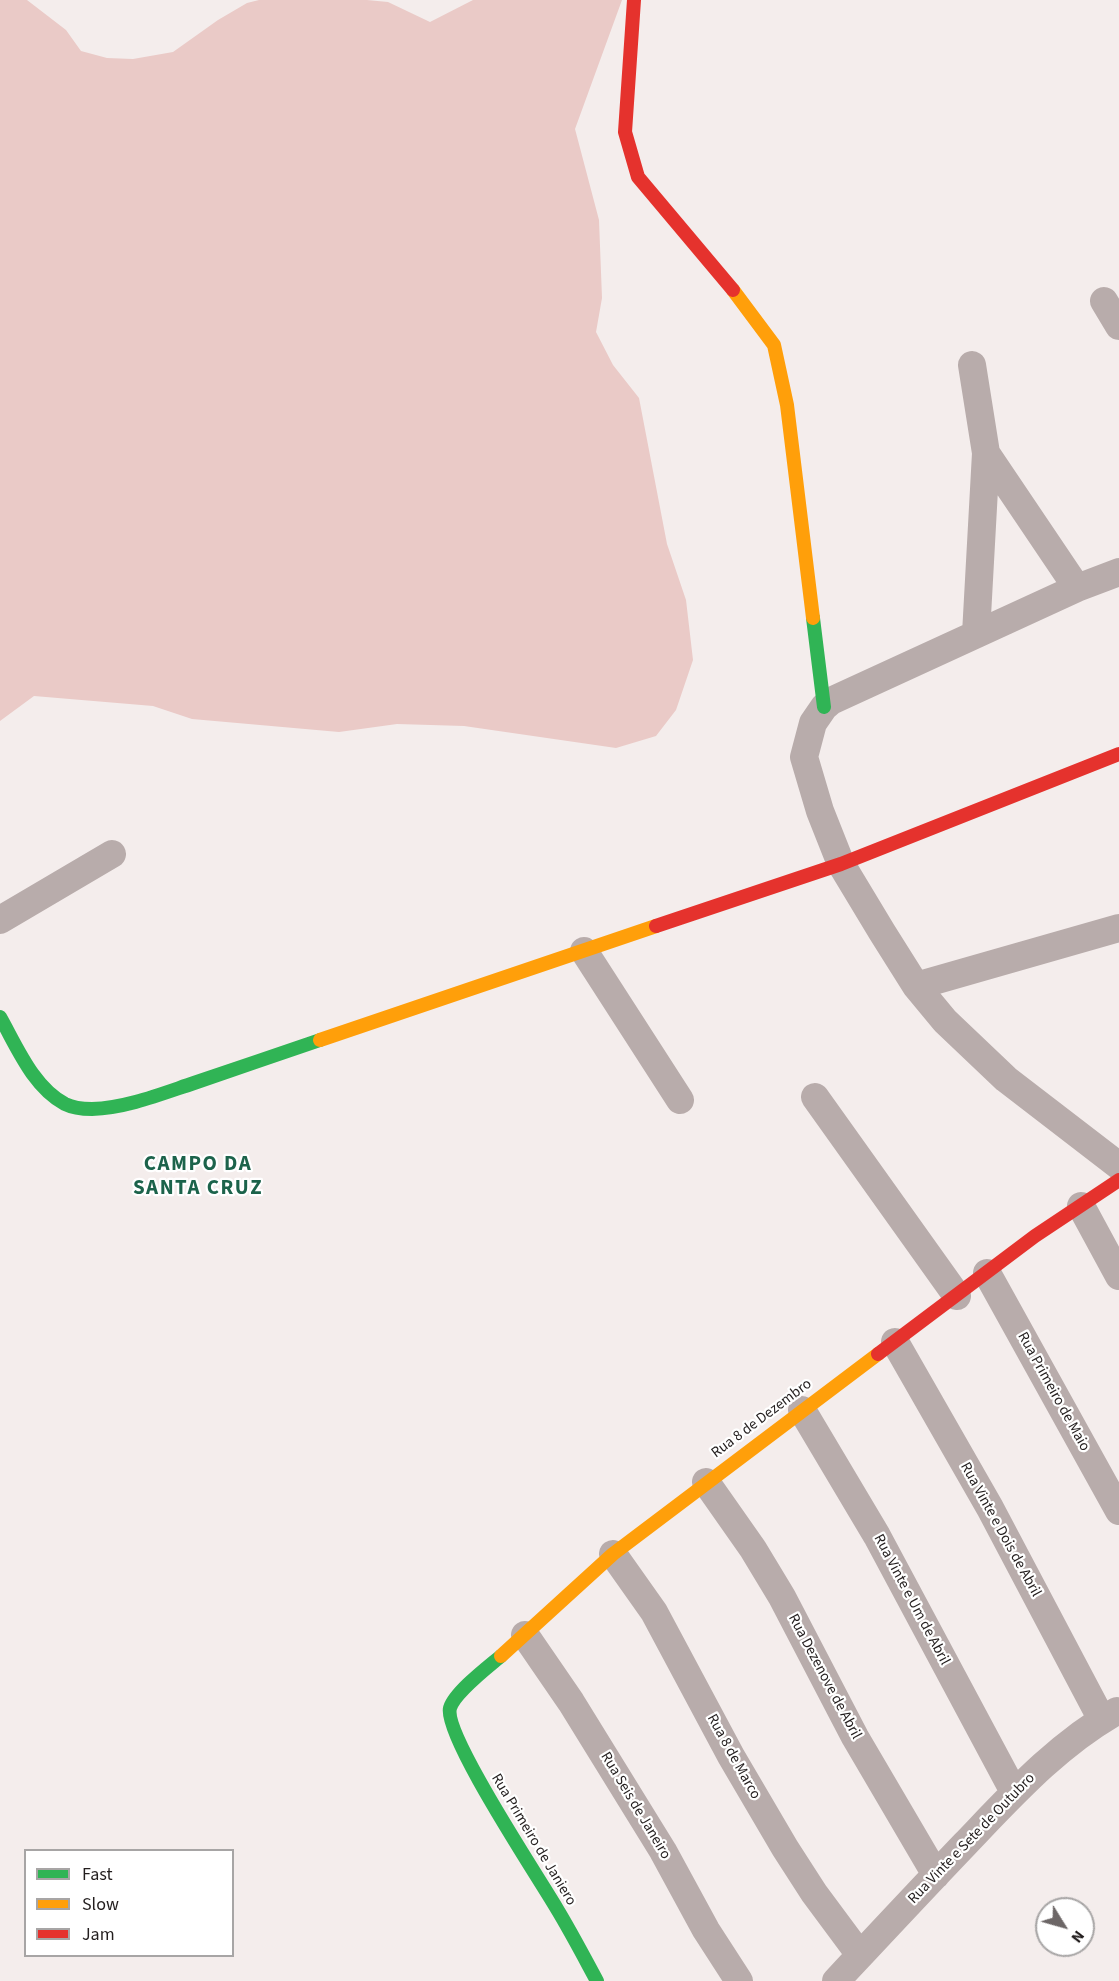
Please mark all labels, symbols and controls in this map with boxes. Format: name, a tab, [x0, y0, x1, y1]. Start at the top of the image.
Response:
district label: CAMPO DA SANTA CRUZ	[133, 1152, 263, 1202]
street label: Rua Primeiro de Maio	[1013, 1329, 1093, 1455]
street label: Rua 8 de Dezembro	[708, 1375, 816, 1463]
street label: Rua Vinte e Dois de Abril	[956, 1460, 1044, 1600]
street label: Rua Vinte e Um de Abril	[869, 1531, 953, 1669]
street label: Rua Dezenove de Abril	[783, 1611, 865, 1743]
street label: Rua 8 de Marco	[702, 1711, 764, 1803]
street label: Rua Seis de Janeiro	[596, 1749, 674, 1863]
street label: Rua Vinte e Sete de Outubro	[905, 1770, 1039, 1908]
street label: Rua Primeiro de Janiero	[487, 1771, 579, 1909]
legend	[24, 1849, 234, 1957]
text: Fast	[82, 1862, 113, 1887]
text: Slow	[82, 1892, 119, 1917]
north arrow	[1035, 1897, 1095, 1957]
text: Jam	[82, 1922, 115, 1947]
text: N	[1066, 1926, 1090, 1947]

